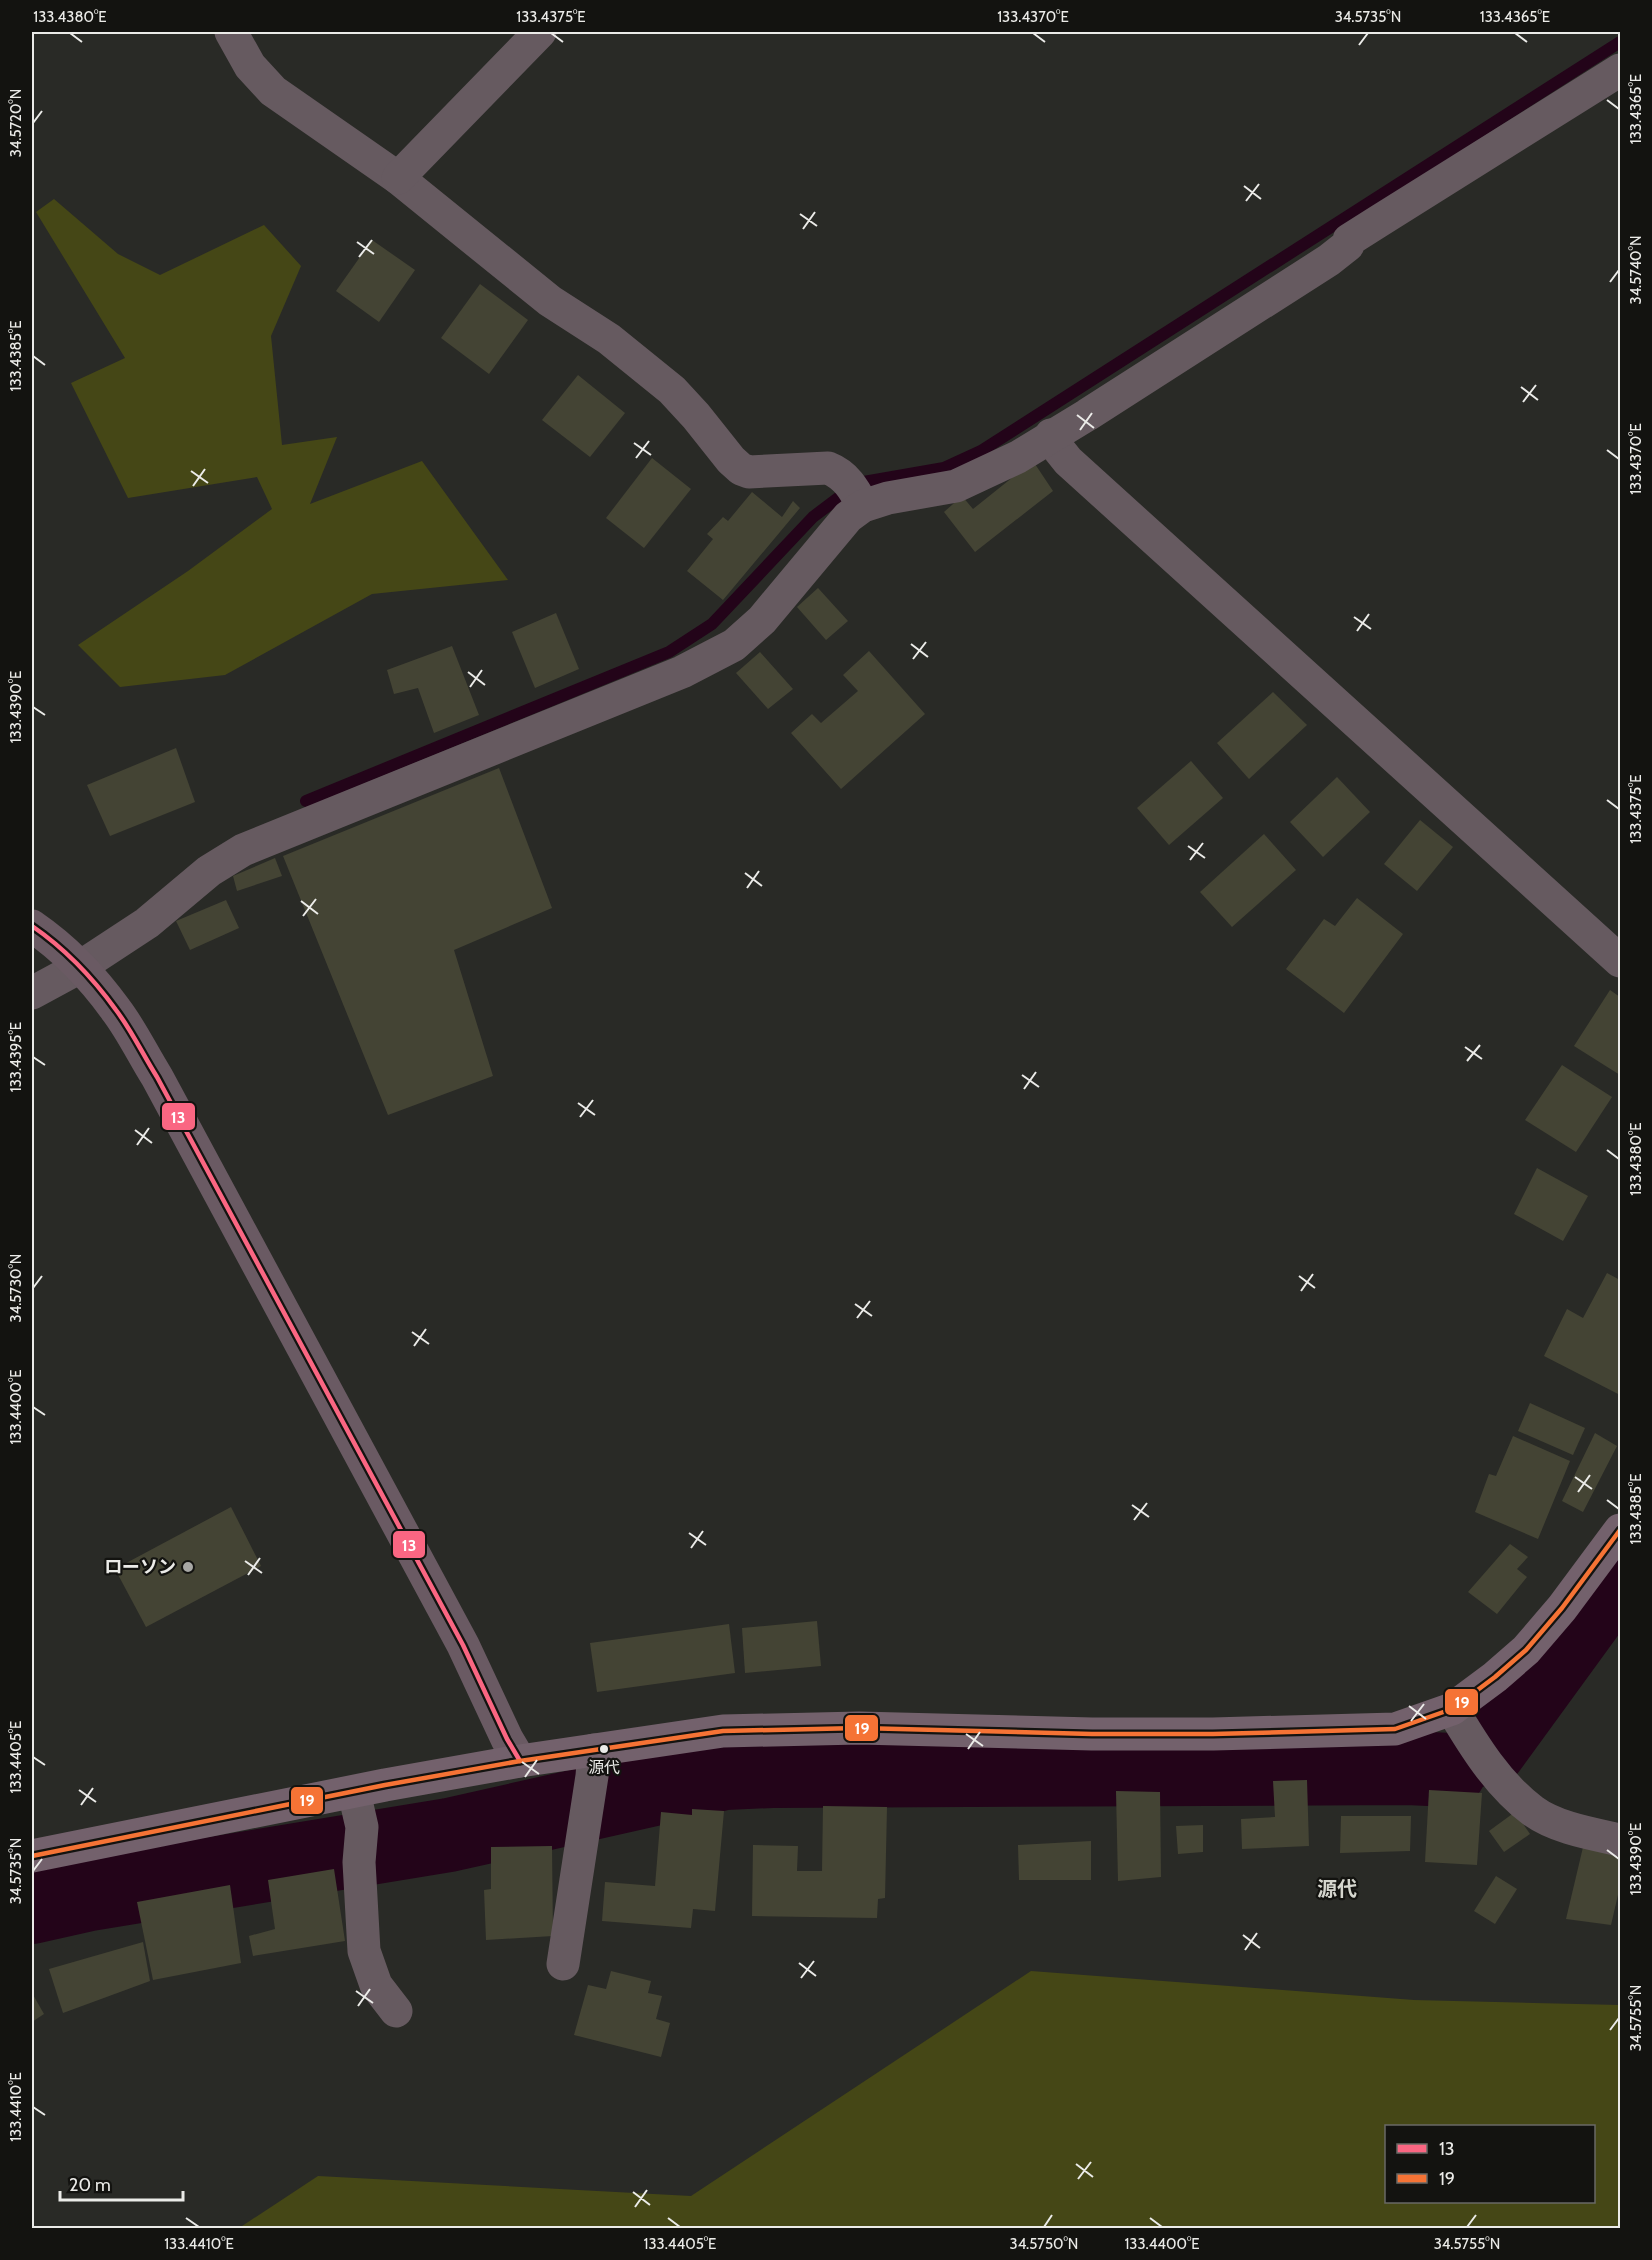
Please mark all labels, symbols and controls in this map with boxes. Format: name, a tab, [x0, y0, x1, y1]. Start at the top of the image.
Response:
text: 133.4380°E	[33, 8, 107, 26]
text: 133.4375°E	[516, 8, 586, 26]
text: 133.4370°E	[997, 8, 1069, 26]
text: 34.5735°N	[1335, 8, 1401, 26]
text: 133.4365°E	[1480, 8, 1550, 26]
text: 133.4365°E	[1627, 74, 1645, 144]
text: 34.5720°N	[7, 89, 25, 157]
text: 34.5740°N	[1627, 236, 1645, 304]
text: 133.4385°E	[7, 321, 25, 391]
text: 133.4370°E	[1627, 423, 1645, 495]
text: 133.4390°E	[7, 671, 25, 743]
text: 133.4375°E	[1627, 774, 1645, 844]
text: 133.4395°E	[7, 1022, 25, 1092]
line badge: 13	[161, 1102, 196, 1131]
text: 13	[171, 1108, 185, 1127]
text: 133.4380°E	[1627, 1122, 1645, 1196]
text: 34.5730°N	[7, 1254, 25, 1322]
text: 133.4400°E	[7, 1369, 25, 1445]
text: 133.4385°E	[1627, 1474, 1645, 1544]
line badge: 13	[392, 1530, 426, 1559]
text: 13	[402, 1536, 416, 1555]
place label: ローソン	[104, 1556, 176, 1578]
marker: ローソン	[181, 1560, 195, 1574]
line badge: 19	[1444, 1688, 1479, 1716]
text: 19	[1455, 1693, 1469, 1712]
line badge: 19	[844, 1714, 879, 1742]
text: 19	[855, 1719, 869, 1738]
text: 133.4405°E	[7, 1721, 25, 1793]
marker: 源代	[598, 1743, 610, 1755]
place label: 源代	[588, 1758, 620, 1777]
line badge: 19	[290, 1786, 324, 1815]
text: 19	[300, 1791, 314, 1810]
text: 133.4390°E	[1627, 1823, 1645, 1895]
text: 34.5735°N	[7, 1838, 25, 1904]
district label: 源代	[1317, 1877, 1357, 1901]
text: 34.5755°N	[1627, 1985, 1645, 2051]
text: 133.4410°E	[7, 2072, 25, 2142]
legend	[1385, 2125, 1595, 2203]
text: 13	[1439, 2138, 1455, 2160]
scale bar	[60, 2164, 183, 2202]
text: 19	[1439, 2168, 1455, 2190]
text: 20 m	[69, 2174, 111, 2196]
text: 133.4410°E	[164, 2235, 234, 2253]
text: 133.4405°E	[644, 2235, 716, 2253]
text: 34.5750°N	[1010, 2235, 1078, 2253]
text: 133.4400°E	[1124, 2235, 1200, 2253]
text: 34.5755°N	[1434, 2235, 1500, 2253]

